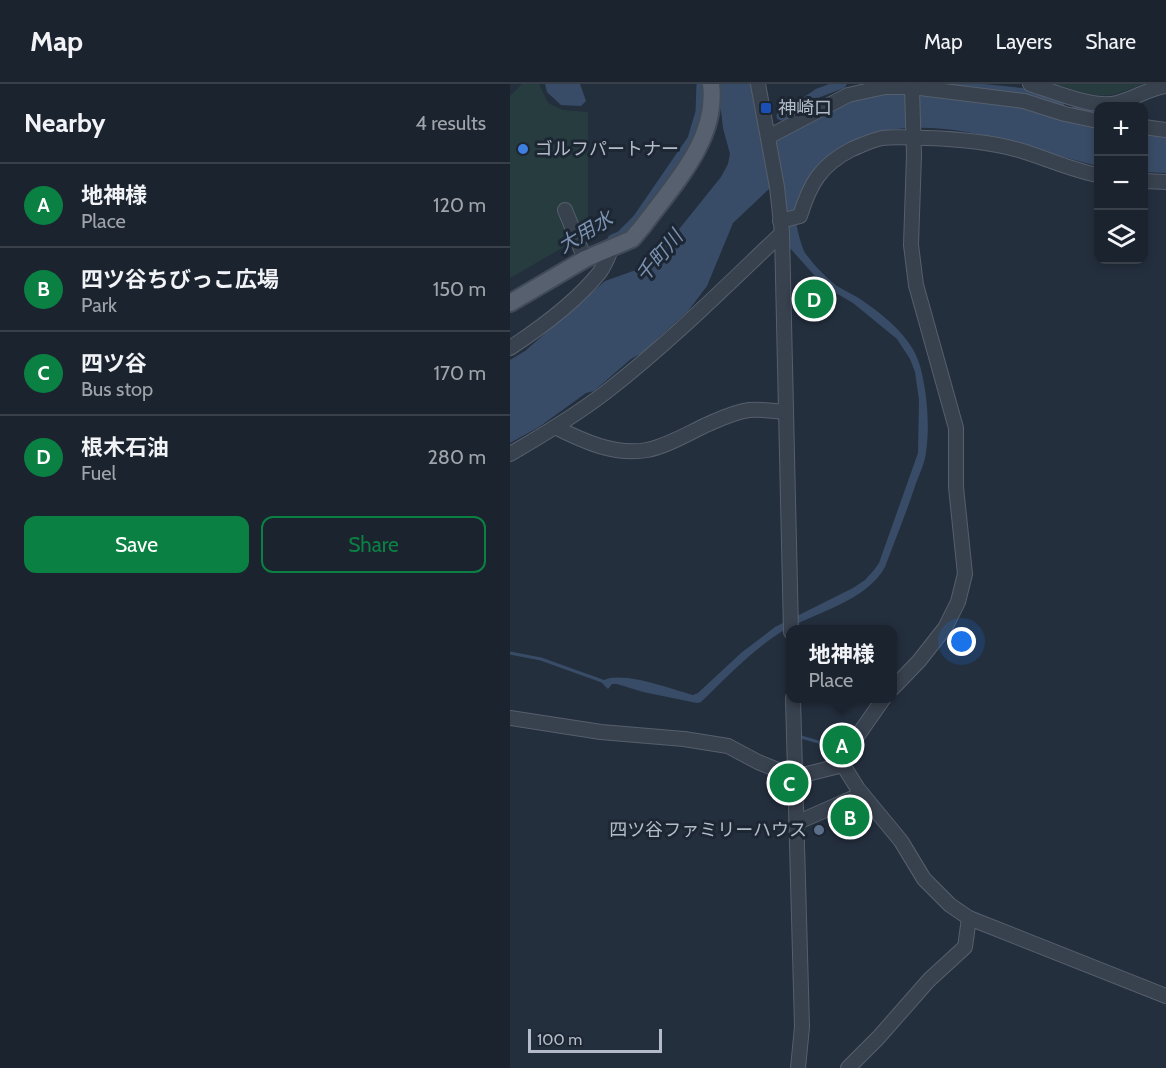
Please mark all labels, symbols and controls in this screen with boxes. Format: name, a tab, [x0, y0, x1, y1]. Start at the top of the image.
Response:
text: Map	[30, 24, 83, 58]
text: Map	[924, 29, 963, 54]
text: Layers	[996, 29, 1052, 54]
text: Share	[1085, 29, 1136, 54]
place label: 神崎口	[778, 97, 832, 119]
marker: 神崎口	[759, 101, 773, 115]
map controls	[1094, 102, 1148, 264]
button: +	[1094, 102, 1148, 156]
text: Nearby	[24, 107, 105, 139]
text: 4 results	[415, 111, 486, 135]
place label: ゴルフパートナー	[535, 138, 679, 160]
marker: ゴルフパートナー	[516, 142, 530, 156]
button: −	[1094, 156, 1148, 210]
text: 地神様	[81, 182, 147, 209]
text: A	[37, 193, 50, 217]
text: 120 m	[433, 193, 486, 217]
water label: 大用水	[553, 205, 619, 258]
text: Place	[81, 209, 126, 233]
button: layers	[1094, 210, 1148, 264]
water label: 千町川	[631, 224, 689, 287]
text: 四ツ谷ちびっこ広場	[81, 266, 279, 293]
pin: D	[794, 276, 834, 322]
text: B	[37, 277, 50, 301]
text: 150 m	[433, 277, 486, 301]
text: Park	[81, 293, 117, 317]
text: 四ツ谷	[81, 350, 147, 377]
text: C	[37, 361, 50, 385]
text: 170 m	[434, 361, 486, 385]
text: Bus stop	[81, 377, 153, 401]
text: 根木石油	[81, 434, 169, 461]
text: D	[36, 445, 51, 469]
text: 280 m	[427, 445, 486, 469]
text: Fuel	[81, 461, 116, 485]
button: Save	[24, 516, 249, 573]
button: Share	[261, 516, 486, 573]
popup	[786, 625, 897, 703]
your location	[947, 627, 976, 656]
text: 地神様	[808, 641, 875, 668]
text: Place	[808, 668, 853, 692]
pin: A	[822, 722, 862, 768]
pin: C	[770, 760, 808, 806]
pin: B	[830, 794, 870, 840]
place label: 四ツ谷ファミリーハウス	[609, 819, 807, 841]
marker: 四ツ谷ファミリーハウス	[812, 823, 826, 837]
scale bar	[528, 1026, 662, 1054]
text: 100 m	[537, 1030, 582, 1049]

